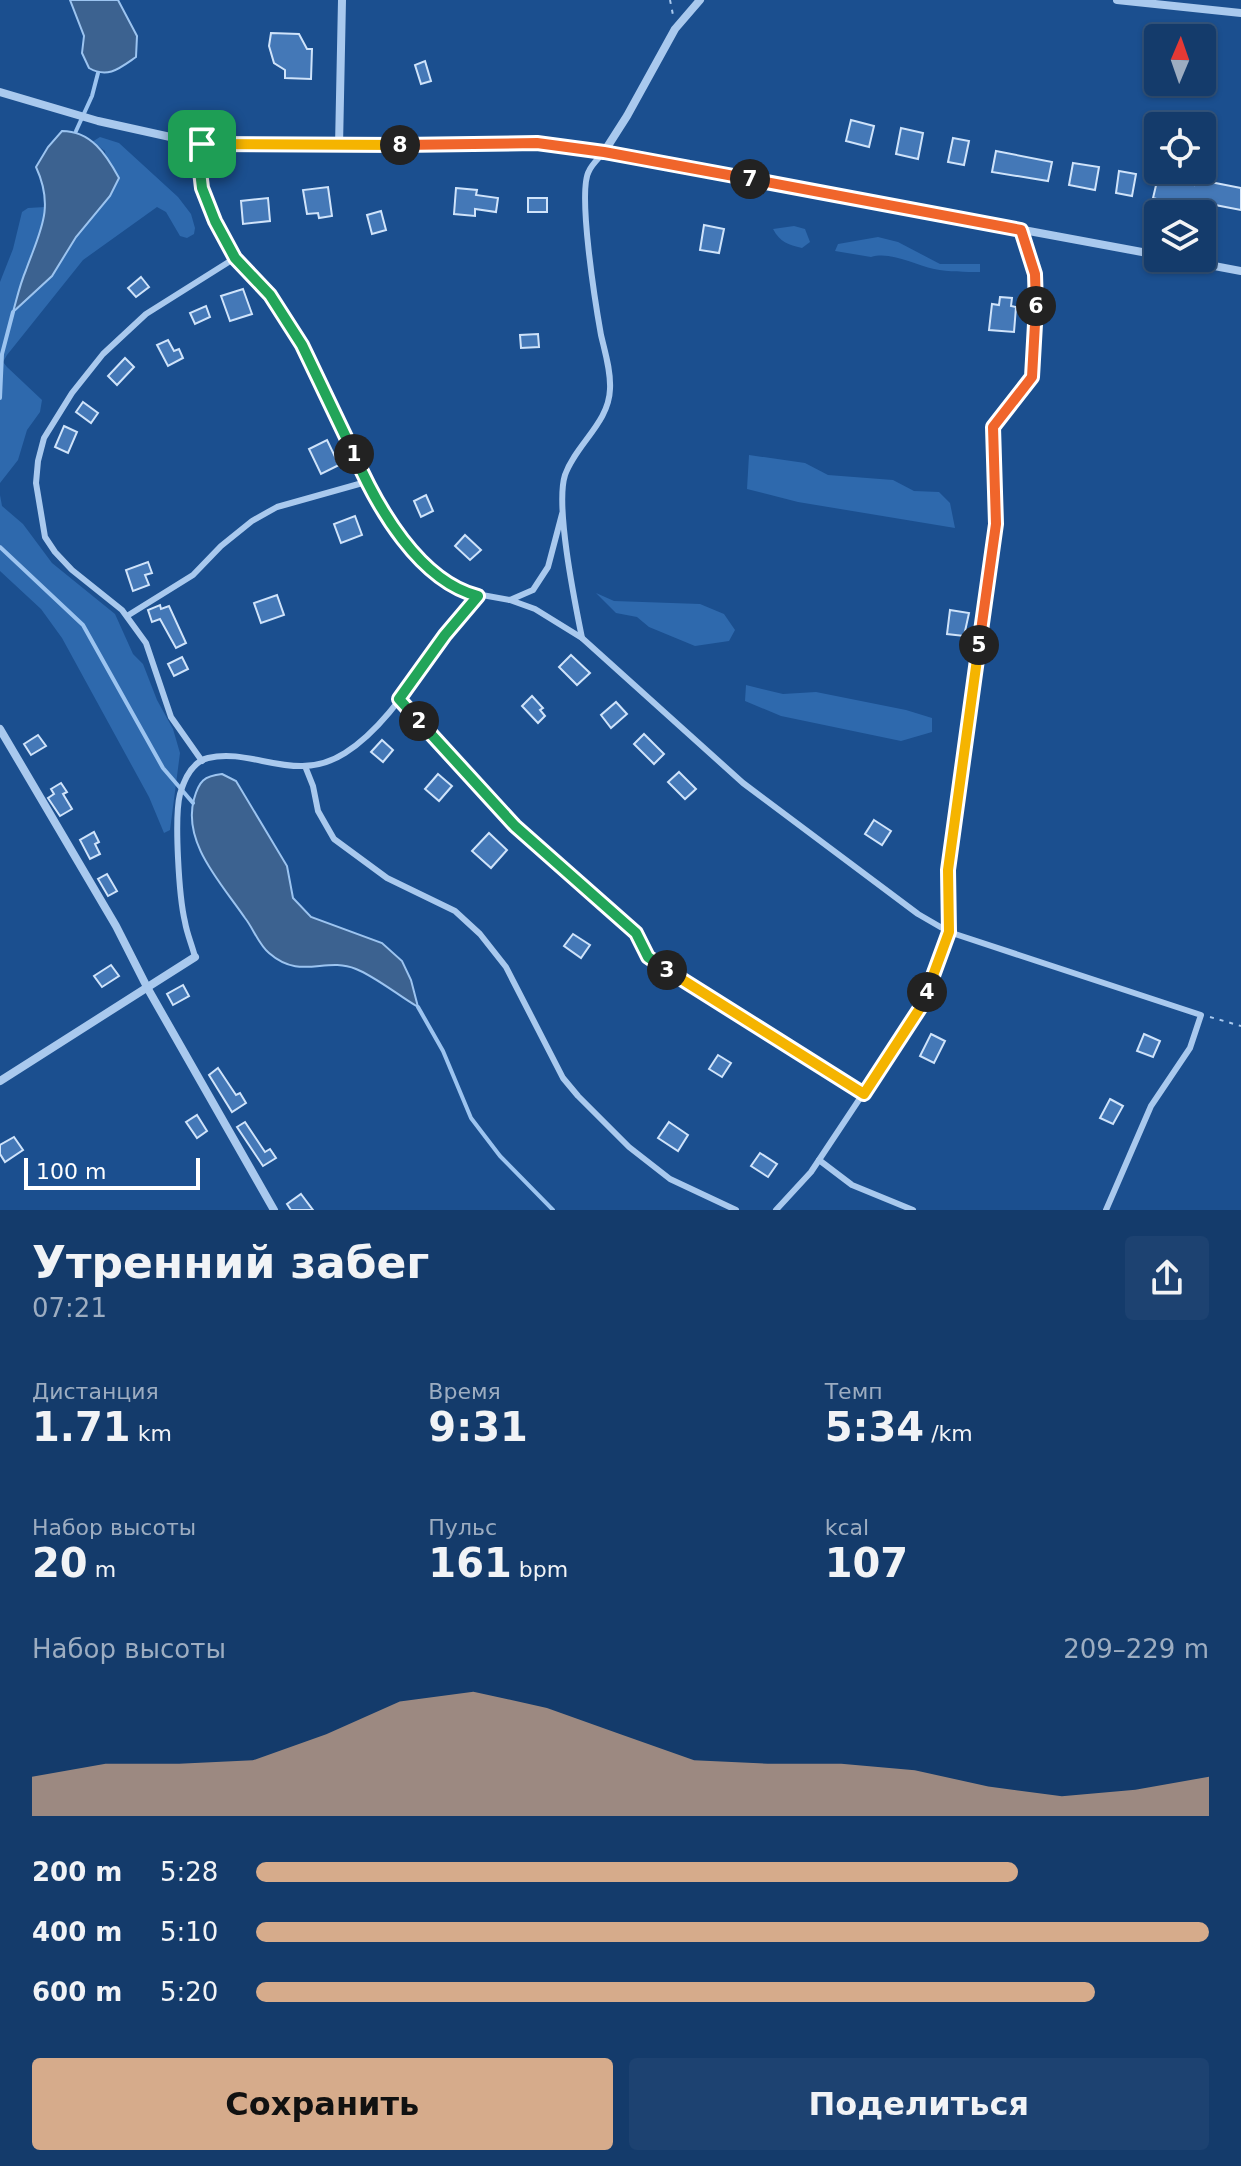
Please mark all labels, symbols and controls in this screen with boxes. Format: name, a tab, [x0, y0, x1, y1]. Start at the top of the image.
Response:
north arrow	[1144, 24, 1216, 96]
map controls	[1144, 24, 1216, 272]
pin	[168, 110, 236, 178]
button: locate	[1144, 112, 1216, 184]
icon: arrive	[180, 122, 224, 166]
pin: 8	[380, 125, 420, 165]
text: 8	[392, 132, 408, 157]
pin: 7	[730, 159, 770, 199]
text: 7	[742, 166, 758, 191]
button: layers	[1144, 200, 1216, 272]
pin: 6	[1016, 286, 1056, 326]
text: 6	[1028, 293, 1044, 318]
pin: 1	[334, 434, 374, 474]
text: 1	[346, 441, 362, 466]
pin: 5	[959, 625, 999, 665]
text: 5	[971, 632, 987, 657]
pin: 2	[399, 701, 439, 741]
text: 2	[411, 708, 427, 733]
pin: 3	[647, 950, 687, 990]
text: 3	[659, 957, 675, 982]
pin: 4	[907, 972, 947, 1012]
text: 4	[919, 979, 935, 1004]
scale bar	[24, 1154, 200, 1190]
text: 100 m	[36, 1159, 106, 1184]
button: share	[1125, 1236, 1209, 1320]
text: Утренний забег	[32, 1237, 429, 1288]
text: 07:21	[32, 1293, 107, 1323]
text: Дистанция	[32, 1379, 159, 1404]
text: Время	[428, 1379, 501, 1404]
text: Темп	[825, 1379, 883, 1404]
text: 1.71	[32, 1404, 131, 1450]
text: 9:31	[428, 1404, 528, 1450]
text: 5:34	[825, 1404, 924, 1450]
text: km	[131, 1421, 172, 1446]
text: /km	[924, 1421, 973, 1446]
text: Набор высоты	[32, 1515, 196, 1540]
text: Пульс	[428, 1515, 497, 1540]
text: kcal	[825, 1515, 869, 1540]
text: 20	[32, 1540, 88, 1586]
text: 161	[428, 1540, 512, 1586]
text: 107	[825, 1540, 908, 1586]
text: m	[88, 1557, 116, 1582]
text: bpm	[512, 1557, 568, 1582]
text: Набор высоты	[32, 1634, 226, 1664]
text: 209–229 m	[1063, 1634, 1209, 1664]
text: 200 m	[32, 1857, 122, 1887]
text: 5:28	[160, 1857, 218, 1887]
text: 400 m	[32, 1917, 122, 1947]
text: 5:10	[160, 1917, 218, 1947]
text: 600 m	[32, 1977, 122, 2007]
text: 5:20	[160, 1977, 218, 2007]
button: Сохранить	[32, 2058, 613, 2150]
button: Поделиться	[629, 2058, 1209, 2150]

